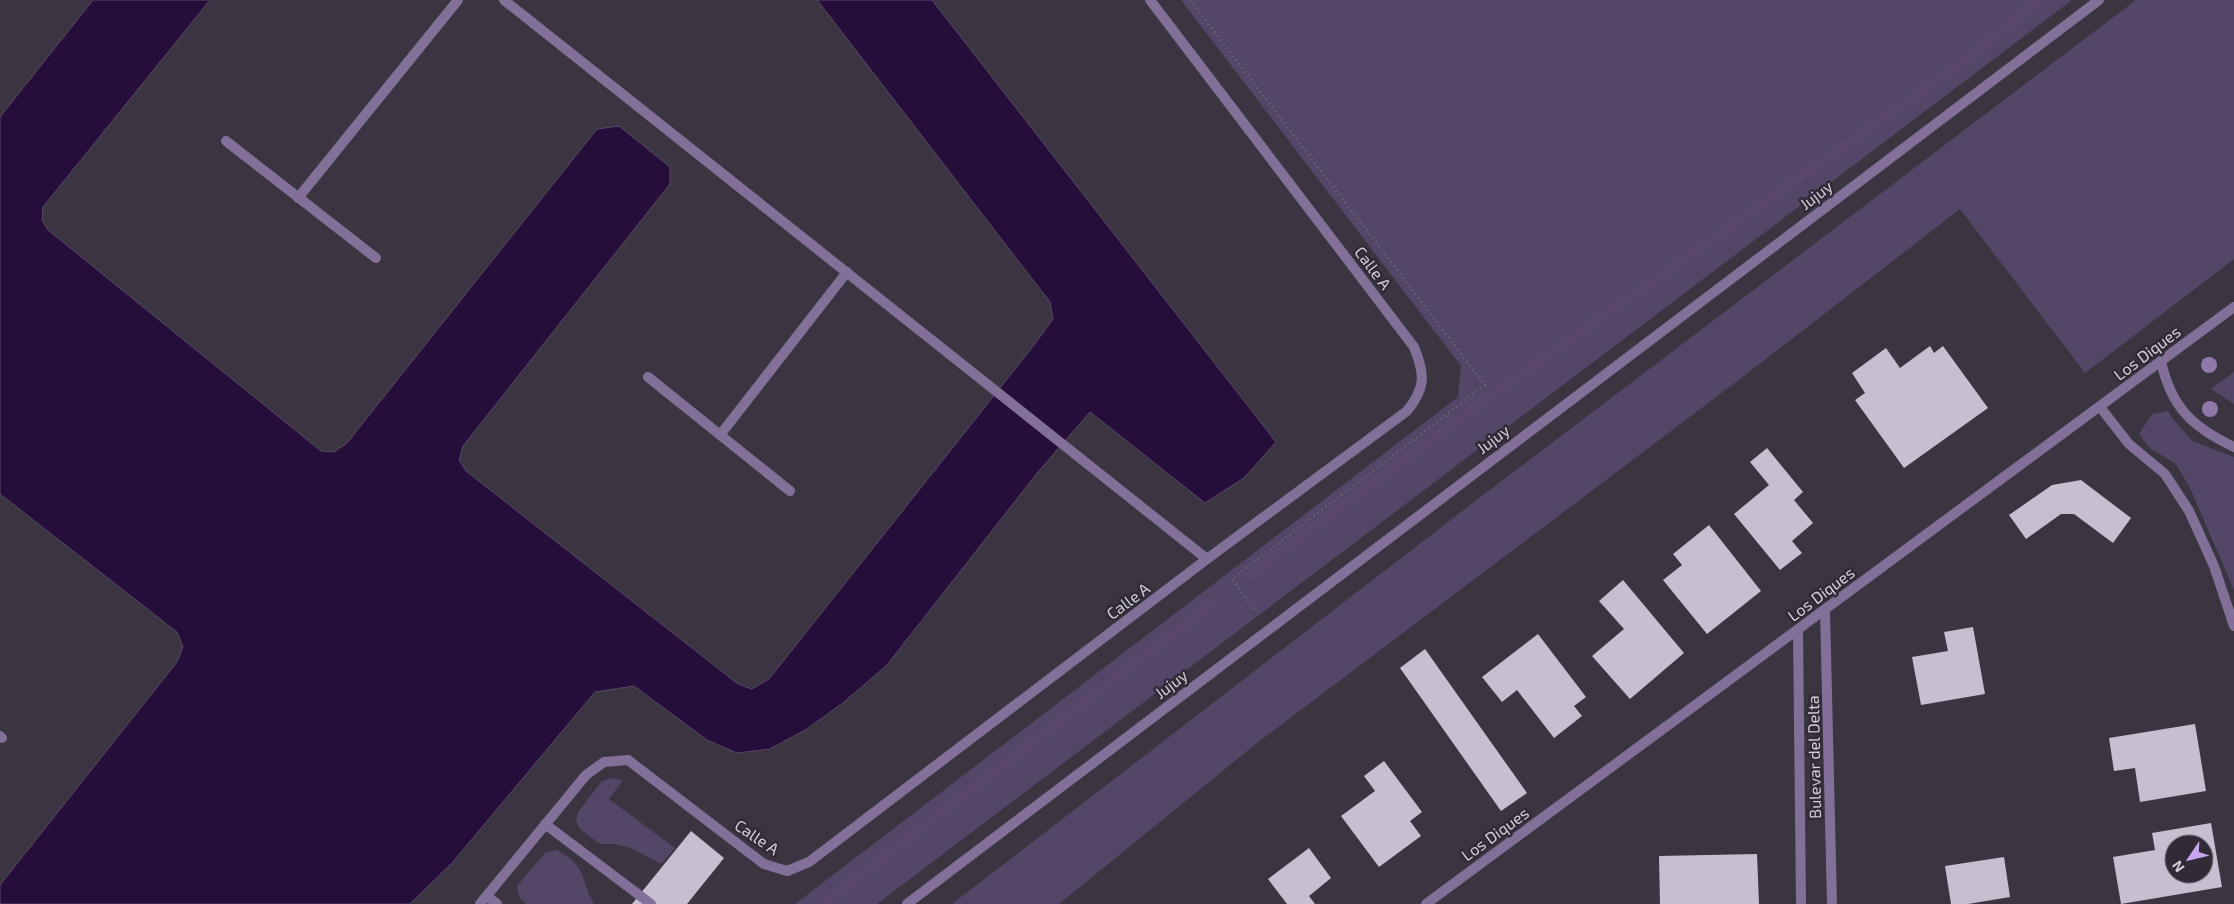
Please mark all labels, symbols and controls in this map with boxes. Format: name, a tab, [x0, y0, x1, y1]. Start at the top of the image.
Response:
street label: Jujuy	[1796, 176, 1837, 214]
street label: Calle A	[1351, 242, 1396, 293]
street label: Los Diques	[2110, 321, 2184, 384]
street label: Jujuy	[1473, 420, 1514, 458]
street label: Los Diques	[1784, 562, 1858, 625]
street label: Calle A	[1102, 578, 1153, 623]
street label: Jujuy	[1151, 665, 1192, 703]
street label: Bulevar del Delta	[1803, 695, 1824, 819]
street label: Los Diques	[1457, 803, 1532, 864]
street label: Calle A	[732, 815, 783, 858]
north arrow	[2164, 834, 2214, 884]
text: N	[2168, 858, 2188, 876]

